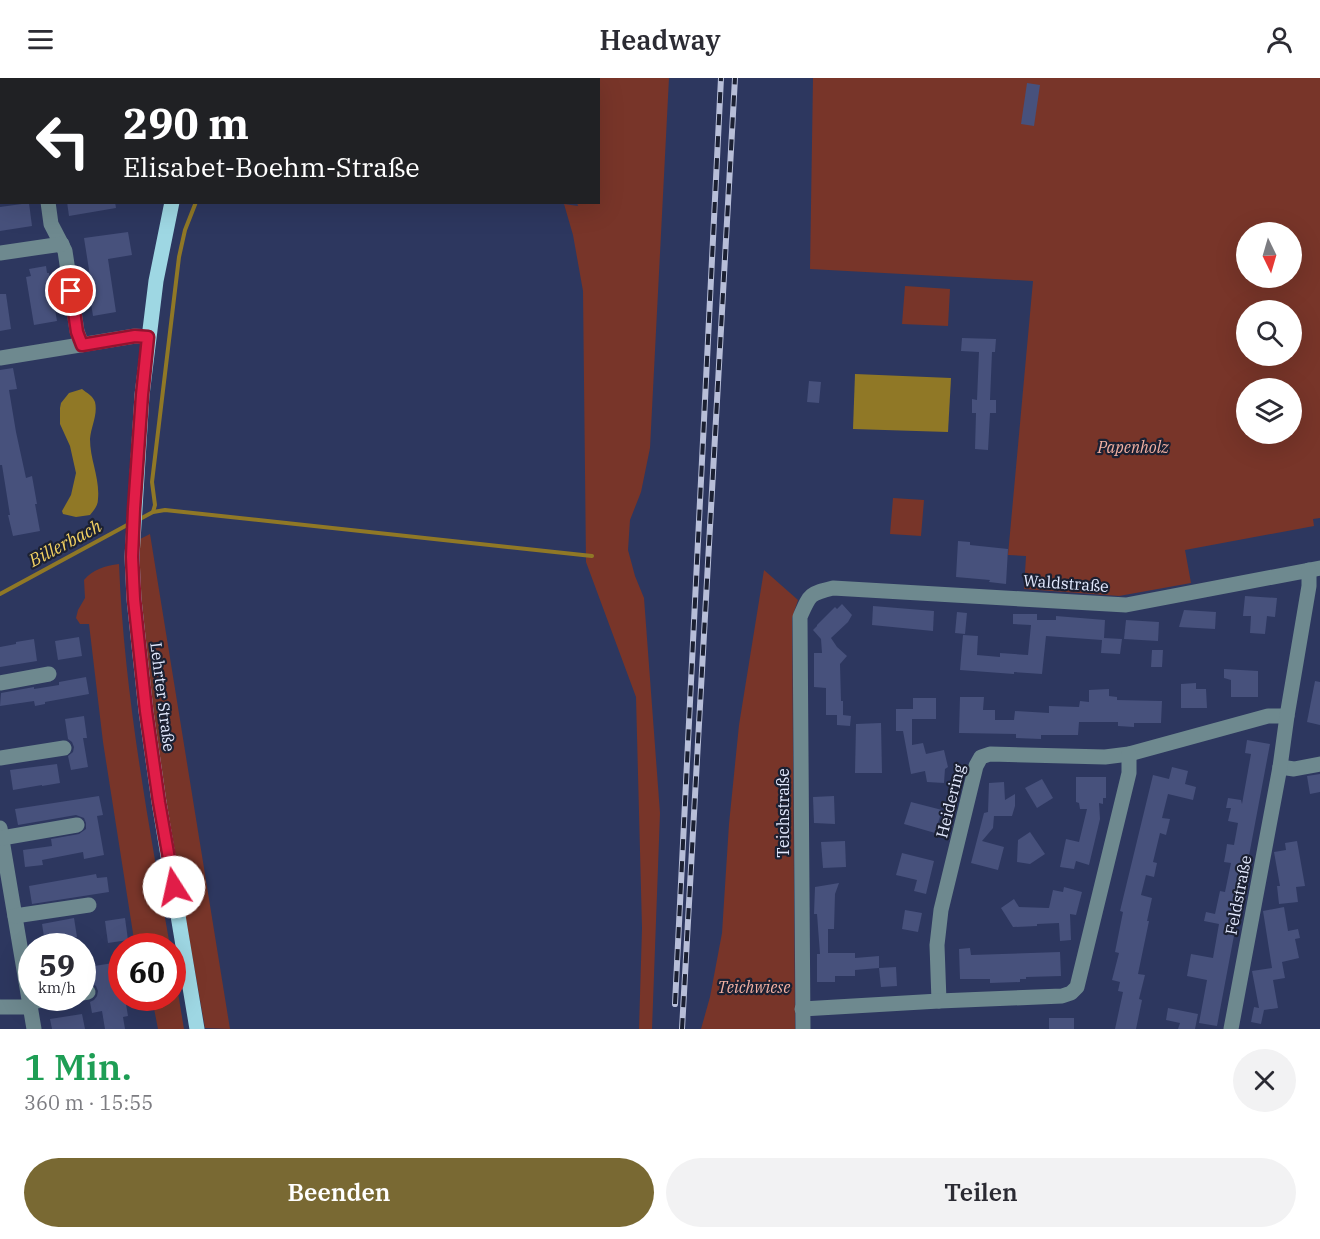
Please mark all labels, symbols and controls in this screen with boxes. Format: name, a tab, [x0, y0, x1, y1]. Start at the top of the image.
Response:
text: Headway	[599, 22, 721, 57]
icon: menu	[24, 23, 57, 56]
icon: person	[1263, 23, 1296, 56]
text: 290 m	[123, 96, 249, 151]
icon: left	[24, 102, 102, 180]
text: Elisabet-Boehm-Straße	[123, 149, 420, 184]
north arrow	[1236, 222, 1302, 288]
map controls	[1236, 222, 1302, 444]
pin	[45, 265, 96, 316]
icon: arrive	[54, 274, 87, 307]
button: search	[1236, 300, 1302, 366]
button: layers	[1236, 378, 1302, 444]
park label: Papenholz	[1096, 437, 1169, 457]
water label: Billerbach	[24, 514, 105, 572]
street label: Waldstraße	[1023, 570, 1109, 596]
street label: Lehrter Straße	[146, 641, 180, 753]
street label: Heidering	[931, 762, 969, 840]
street label: Teichstraße	[773, 768, 793, 858]
street label: Feldstraße	[1221, 854, 1255, 936]
position arrow	[142, 855, 206, 919]
speed limit sign: 60	[108, 933, 186, 1011]
text: 59	[39, 945, 75, 984]
park label: Teichwiese	[718, 977, 790, 997]
text: km/h	[38, 978, 76, 997]
text: 1 Min.	[24, 1043, 132, 1090]
button: close	[1233, 1049, 1296, 1112]
text: 360 m · 15:55	[24, 1089, 153, 1116]
button: Beenden	[24, 1158, 654, 1227]
button: Teilen	[666, 1158, 1296, 1227]

